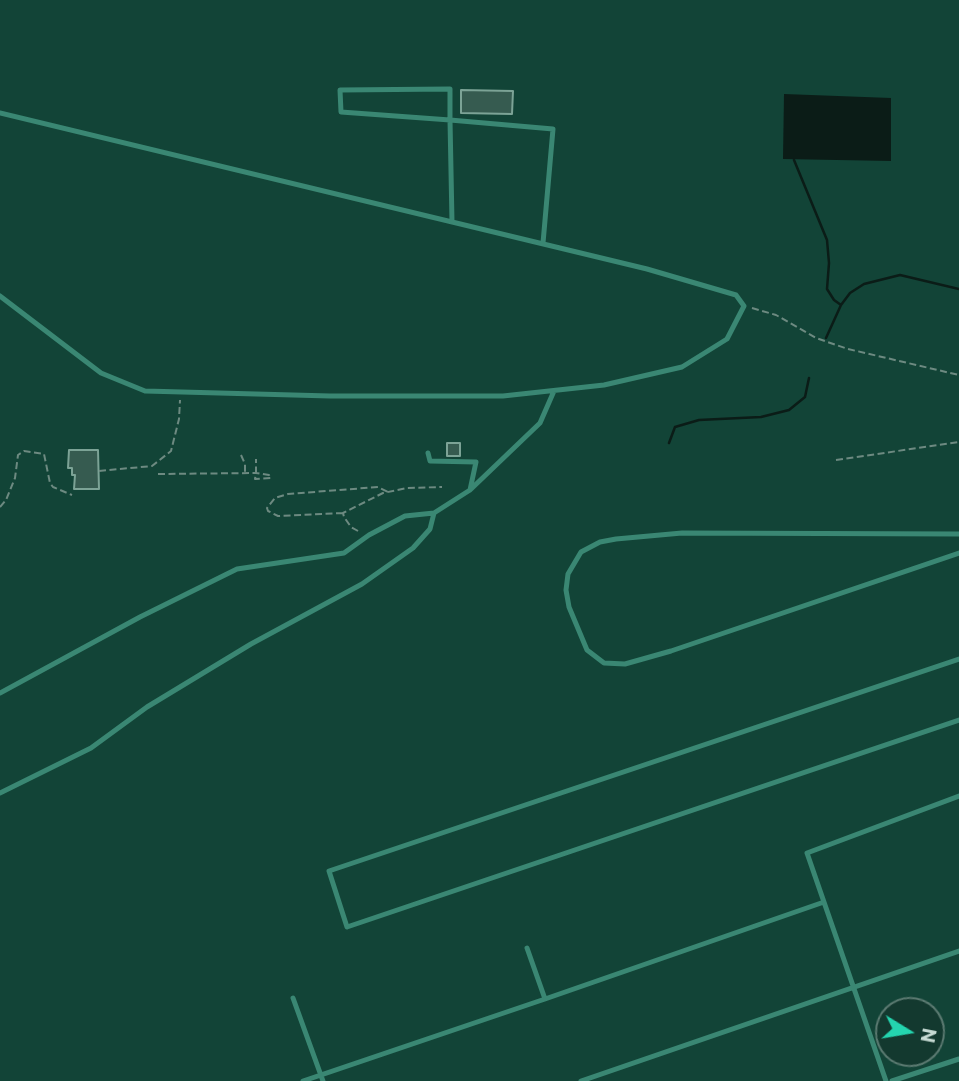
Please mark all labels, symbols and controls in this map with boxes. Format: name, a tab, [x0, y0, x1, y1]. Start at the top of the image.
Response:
north arrow	[875, 997, 945, 1067]
text: N	[916, 1027, 942, 1045]

